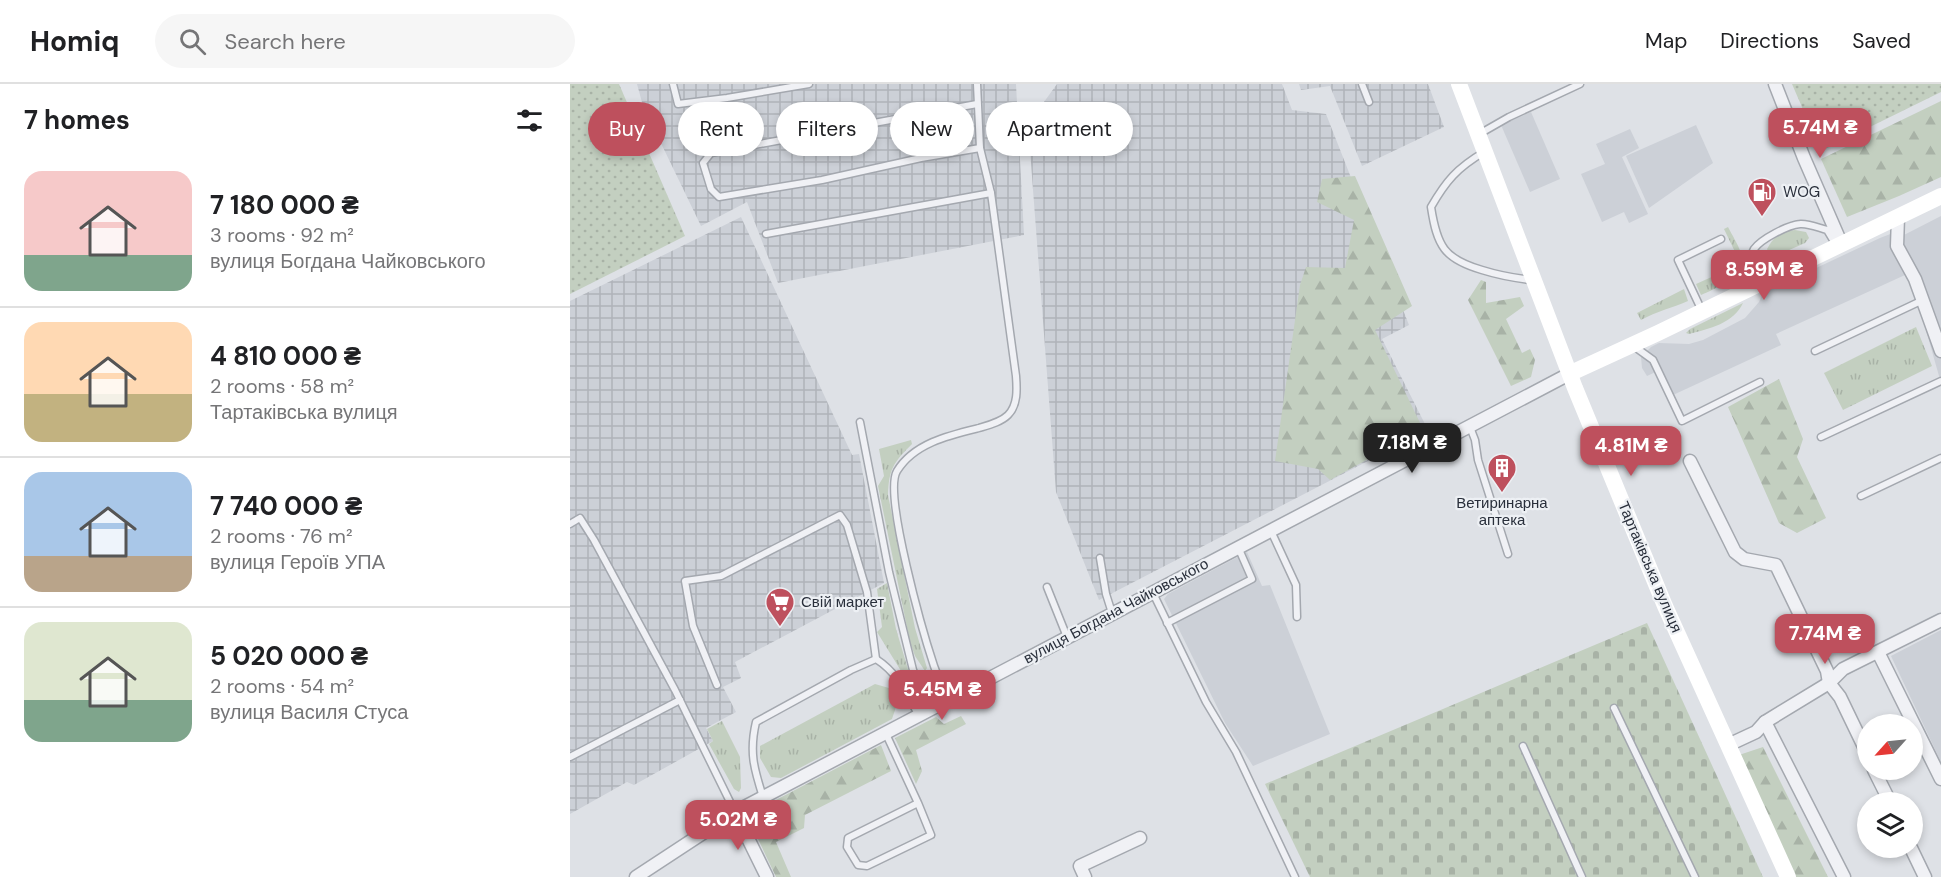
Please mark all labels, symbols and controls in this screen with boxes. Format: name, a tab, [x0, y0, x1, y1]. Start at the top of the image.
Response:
search box	[155, 14, 575, 68]
text: Homiq	[30, 23, 119, 60]
icon: search	[176, 25, 209, 58]
text: Search here	[224, 27, 346, 56]
text: Map	[1645, 27, 1687, 55]
text: Directions	[1720, 27, 1819, 55]
text: Saved	[1852, 27, 1911, 55]
chip: Buy	[588, 102, 666, 156]
chip: Rent	[678, 102, 764, 156]
chip: Filters	[776, 102, 878, 156]
chip: New	[890, 102, 974, 156]
chip: Apartment	[986, 102, 1133, 156]
text: 7 homes	[24, 103, 130, 137]
icon: filters	[513, 104, 546, 137]
pin: 5.74M ₴	[1765, 108, 1875, 159]
text: 5.74M ₴	[1782, 114, 1858, 140]
fuel station icon: WOG	[1746, 176, 1778, 218]
place label: WOG	[1783, 182, 1820, 202]
text: 7 180 000 ₴	[210, 188, 359, 222]
icon: home	[72, 195, 144, 267]
text: 3 rooms · 92 m²	[210, 222, 354, 248]
text: вулиця Богдана Чайковського	[210, 248, 486, 274]
pin: 8.59M ₴	[1709, 250, 1819, 301]
text: 8.59M ₴	[1725, 256, 1803, 282]
text: 4 810 000 ₴	[210, 339, 361, 373]
icon: home	[72, 346, 144, 418]
text: 2 rooms · 58 m²	[210, 373, 354, 399]
text: Тартаківська вулиця	[210, 399, 398, 425]
pin: 7.18M ₴	[1357, 423, 1467, 474]
pin: 4.81M ₴	[1576, 426, 1686, 477]
text: 7.18M ₴	[1377, 429, 1447, 455]
text: 4.81M ₴	[1594, 432, 1668, 458]
building icon: Ветиринарна аптека	[1486, 452, 1518, 494]
text: 7 740 000 ₴	[210, 489, 362, 523]
place label: Ветиринарна аптека	[1456, 493, 1548, 530]
icon: home	[72, 496, 144, 568]
street label: Тартаківська вулиця	[1613, 498, 1687, 636]
text: 2 rooms · 76 m²	[210, 523, 353, 549]
text: вулиця Героїв УПА	[210, 549, 385, 575]
street label: вулиця Богдана Чайковського	[1020, 554, 1212, 668]
supermarket icon: Свiй маркет	[764, 586, 796, 628]
place label: Свiй маркет	[801, 592, 884, 612]
pin: 7.74M ₴	[1770, 614, 1880, 665]
text: 7.74M ₴	[1789, 620, 1861, 646]
text: 5 020 000 ₴	[210, 639, 368, 673]
icon: home	[72, 646, 144, 718]
pin: 5.45M ₴	[887, 670, 997, 721]
text: 2 rooms · 54 m²	[210, 673, 354, 699]
text: 5.45M ₴	[903, 676, 981, 702]
text: вулиця Василя Стуса	[210, 699, 408, 725]
north arrow	[1857, 714, 1923, 780]
map controls	[1857, 714, 1923, 858]
button: layers	[1857, 792, 1923, 858]
pin: 5.02M ₴	[683, 800, 793, 851]
text: 5.02M ₴	[699, 806, 777, 832]

